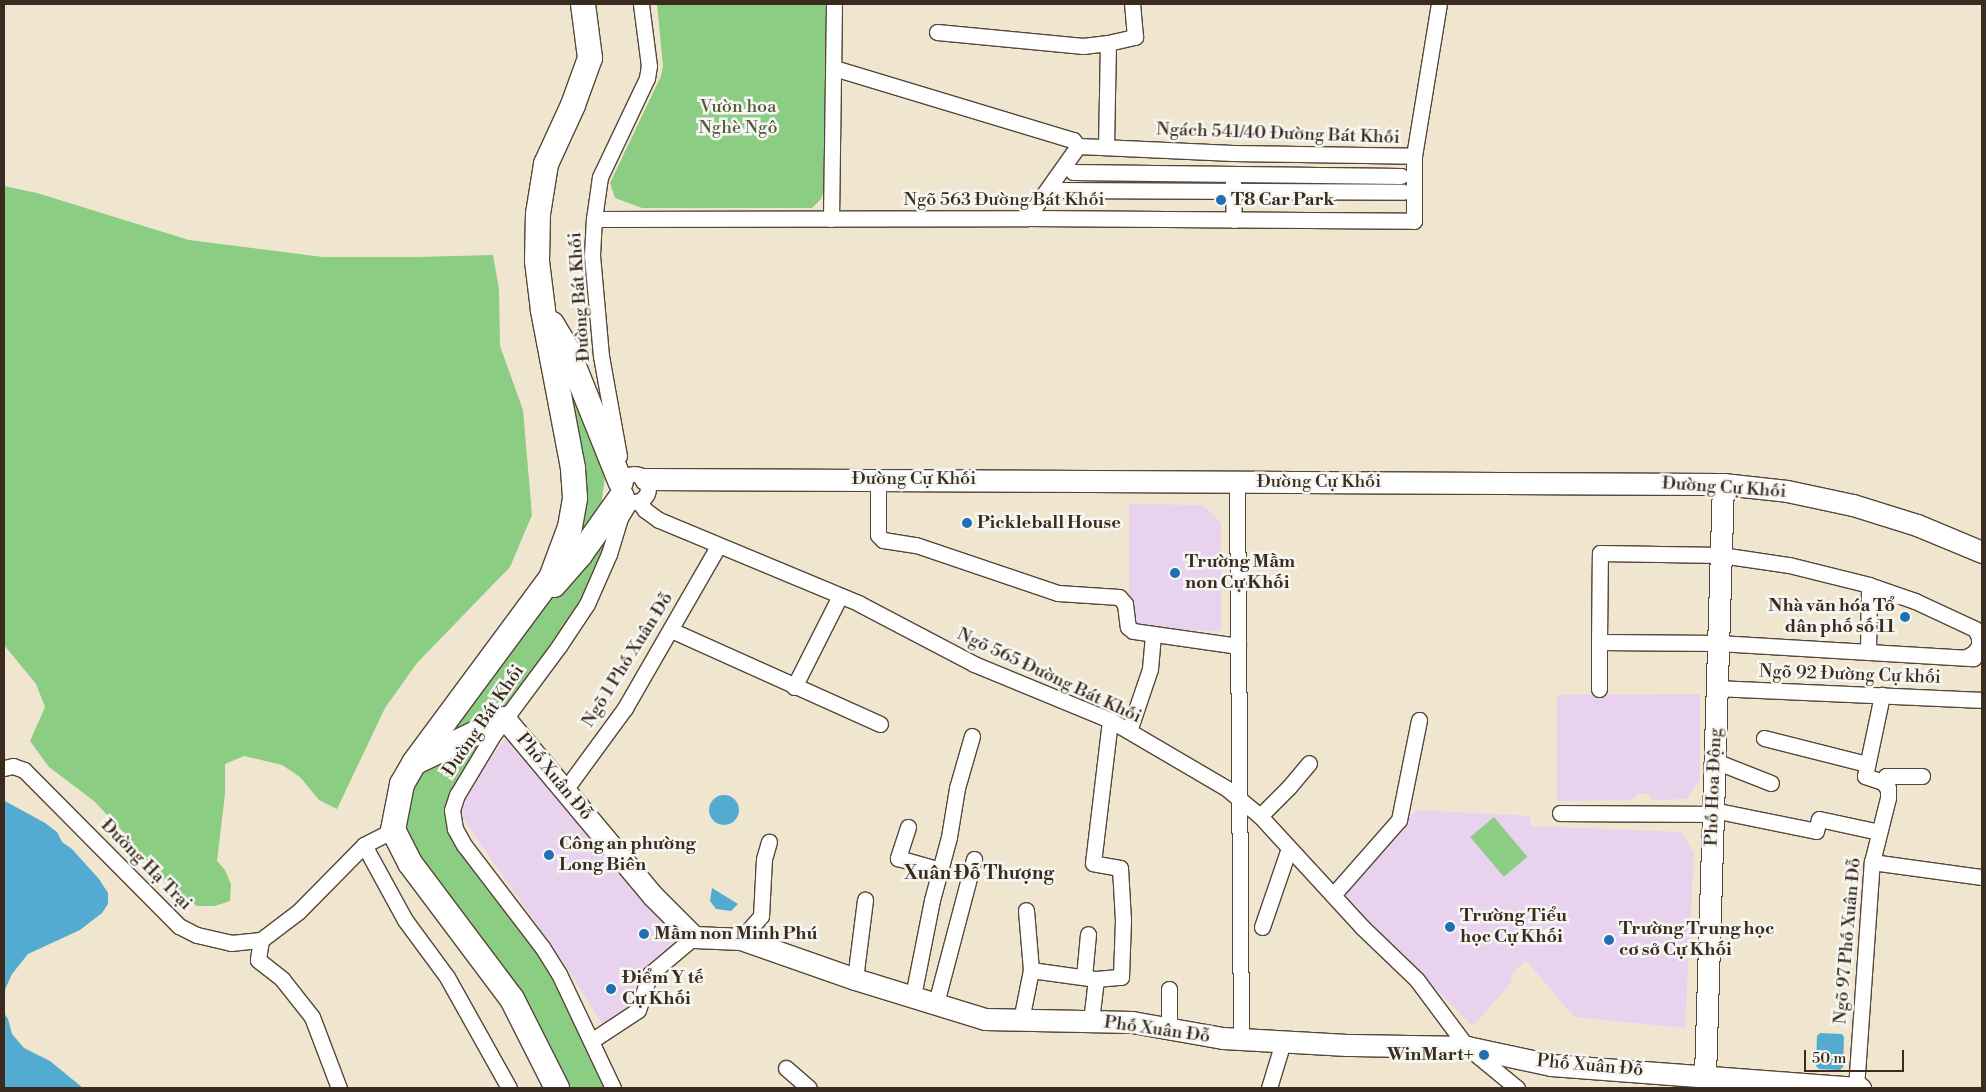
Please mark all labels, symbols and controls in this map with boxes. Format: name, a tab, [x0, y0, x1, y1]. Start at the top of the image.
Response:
park label: Vườn hoa Nghè Ngô	[698, 97, 778, 140]
street label: Ngách 541/40 Đường Bát Khối	[1156, 119, 1400, 149]
street label: Ngõ 563 Đường Bát Khối	[904, 189, 1104, 211]
place label: T8 Car Park	[1231, 189, 1334, 211]
marker: T8 Car Park	[1215, 194, 1227, 206]
street label: Đường Bát Khối	[565, 231, 595, 363]
street label: Đường Cự Khối	[852, 468, 976, 490]
street label: Đường Cự Khối	[1257, 471, 1381, 493]
street label: Đường Cự Khối	[1661, 473, 1787, 503]
place label: Pickleball House	[977, 512, 1121, 534]
marker: Pickleball House	[961, 517, 973, 529]
place label: Trường Mầm non Cự Khối	[1185, 552, 1295, 594]
marker: Trường Mầm non Cự Khối	[1169, 567, 1181, 579]
street label: Ngõ 1 Phố Xuân Đỗ	[578, 589, 678, 731]
place label: Nhà văn hóa Tổ dân phố số 11	[1768, 596, 1895, 638]
marker: Nhà văn hóa Tổ dân phố số 11	[1899, 611, 1911, 623]
street label: Ngõ 565 Đường Bát Khối	[953, 624, 1145, 728]
street label: Đường Bát Khối	[439, 661, 529, 781]
street label: Ngõ 92 Đường Cự khối	[1759, 661, 1941, 689]
street label: Phố Hoa Động	[1701, 727, 1727, 847]
street label: Phố Xuân Đỗ	[511, 729, 597, 825]
street label: Đường Hạ Trại	[96, 815, 196, 915]
place label: Công an phường Long Biên	[559, 834, 696, 876]
marker: Công an phường Long Biên	[543, 849, 555, 861]
street label: Ngõ 97 Phố Xuân Đỗ	[1830, 857, 1866, 1025]
district label: Xuân Đỗ Thượng	[904, 863, 1054, 885]
place label: Trường Tiểu học Cự Khối	[1460, 906, 1567, 949]
place label: Trường Trung học cơ sở Cự Khối	[1619, 919, 1774, 962]
marker: Trường Tiểu học Cự Khối	[1444, 921, 1456, 933]
place label: Mầm non Minh Phú	[654, 923, 818, 945]
marker: Mầm non Minh Phú	[638, 928, 650, 940]
marker: Trường Trung học cơ sở Cự Khối	[1603, 934, 1615, 946]
place label: Điểm Y tế Cự Khối	[622, 968, 704, 1011]
marker: Điểm Y tế Cự Khối	[604, 982, 618, 996]
street label: Phố Xuân Đỗ	[1103, 1012, 1211, 1048]
scale bar	[1806, 1040, 1906, 1072]
place label: WinMart+	[1387, 1044, 1474, 1066]
marker: WinMart+	[1478, 1049, 1490, 1061]
text: 50 m	[1812, 1049, 1846, 1068]
street label: Phố Xuân Đỗ	[1536, 1051, 1644, 1081]

